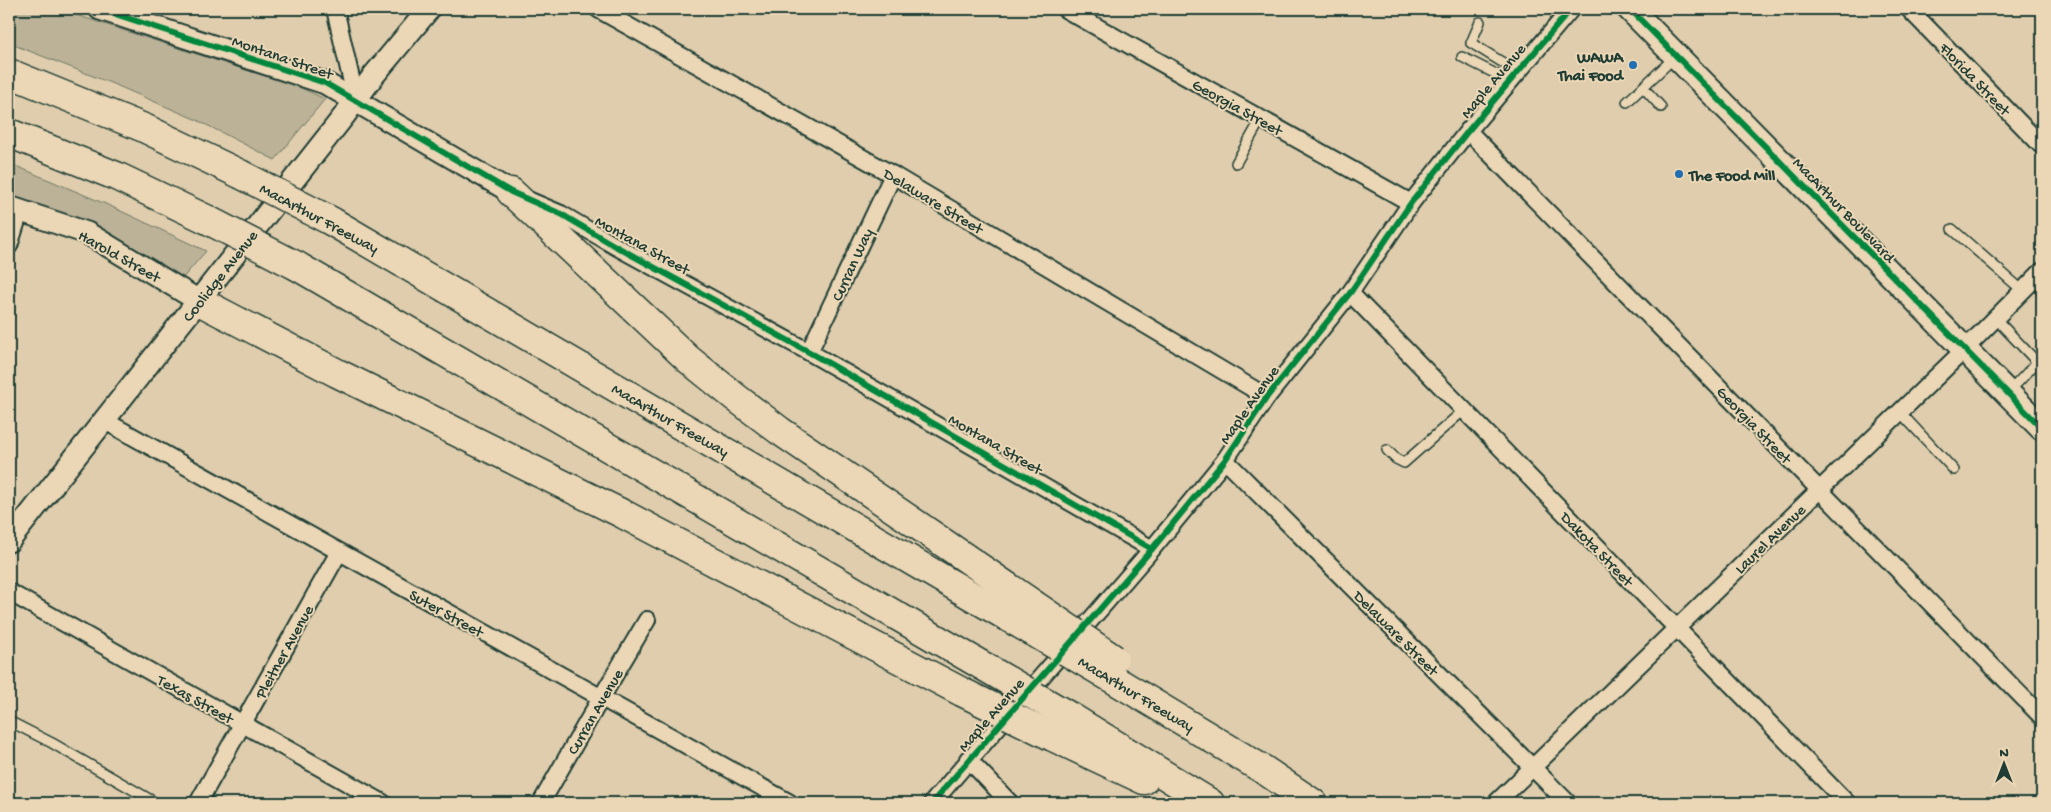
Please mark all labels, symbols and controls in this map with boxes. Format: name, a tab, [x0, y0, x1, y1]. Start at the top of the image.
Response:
street label: Montana Street	[229, 33, 336, 86]
street label: Florida Street	[1933, 39, 2014, 122]
street label: Maple Avenue	[1458, 41, 1532, 123]
place label: WAWA Thai Food	[1556, 50, 1625, 87]
marker: WAWA Thai Food	[1627, 59, 1639, 71]
street label: Georgia Street	[1188, 76, 1286, 142]
street label: MacArthur Boulevard	[1787, 155, 1899, 269]
street label: Delaware Street	[878, 165, 987, 241]
marker: The Food Mill	[1673, 168, 1685, 180]
place label: The Food Mill	[1687, 168, 1776, 187]
street label: MacArthur Freeway	[256, 181, 381, 260]
street label: Montana Street	[591, 213, 693, 282]
street label: Curran Way	[829, 226, 879, 305]
street label: Coolidge Avenue	[180, 227, 264, 327]
street label: Harold Street	[74, 228, 164, 289]
street label: Maple Avenue	[1217, 362, 1285, 449]
street label: MacArthur Freeway	[607, 381, 731, 463]
street label: Georgia Street	[1711, 384, 1795, 470]
street label: Montana Street	[944, 411, 1046, 481]
street label: Laurel Avenue	[1732, 501, 1812, 579]
street label: Dakota Street	[1554, 508, 1637, 593]
street label: Suter Street	[405, 587, 487, 644]
street label: Delaware Street	[1347, 587, 1442, 682]
street label: Pleitner Avenue	[252, 602, 320, 704]
street label: MacArthur Freeway	[1074, 654, 1197, 738]
street label: Curran Avenue	[565, 666, 630, 759]
street label: Texas Street	[152, 672, 237, 730]
street label: Maple Avenue	[955, 675, 1030, 757]
north arrow	[1978, 740, 2028, 790]
text: N	[1999, 745, 2009, 762]

